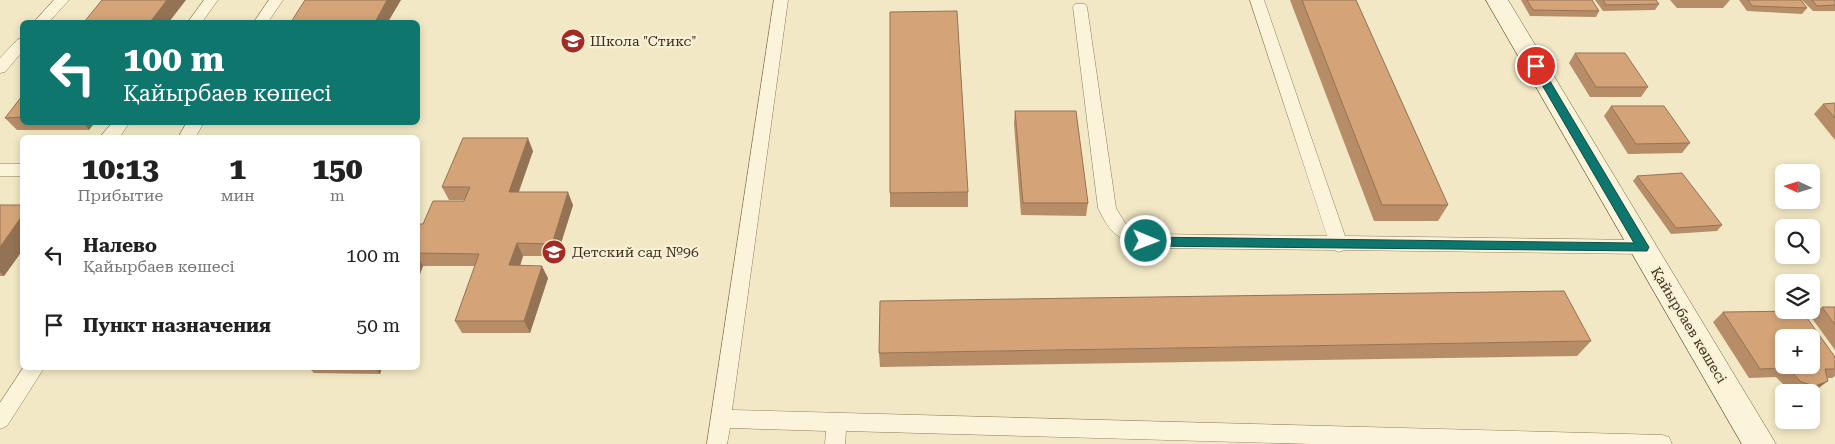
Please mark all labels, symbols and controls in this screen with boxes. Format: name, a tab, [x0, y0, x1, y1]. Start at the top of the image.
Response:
school or university icon: Школа "Стикс"	[560, 28, 586, 54]
place label: Школа "Стикс"	[590, 33, 696, 49]
text: 100 m	[123, 39, 224, 80]
icon: left	[40, 40, 105, 105]
pin	[1515, 45, 1557, 87]
icon: arrive	[1522, 52, 1550, 80]
text: Қайырбаев көшесі	[123, 81, 332, 106]
text: 10:13	[82, 151, 159, 186]
text: 1	[229, 151, 246, 186]
text: 150	[312, 151, 363, 186]
north arrow	[1775, 164, 1820, 209]
map controls	[1775, 164, 1820, 429]
text: Прибытие	[77, 186, 163, 205]
text: мин	[221, 186, 255, 205]
text: m	[330, 186, 345, 205]
position arrow	[1119, 214, 1171, 266]
button: search	[1775, 219, 1820, 264]
text: Налево	[83, 234, 157, 257]
school or university icon: Детский сад №96	[541, 239, 567, 265]
icon: left	[40, 241, 68, 269]
text: 100 m	[346, 244, 400, 267]
place label: Детский сад №96	[572, 244, 699, 260]
text: Қайырбаев көшесі	[83, 257, 235, 276]
street label: Қайырбаев көшесі	[1648, 264, 1730, 386]
button: layers	[1775, 274, 1820, 319]
icon: arrive	[40, 311, 68, 339]
text: Пункт назначения	[83, 314, 271, 337]
text: 50 m	[357, 314, 400, 337]
button: +	[1775, 329, 1820, 374]
button: −	[1775, 384, 1820, 429]

